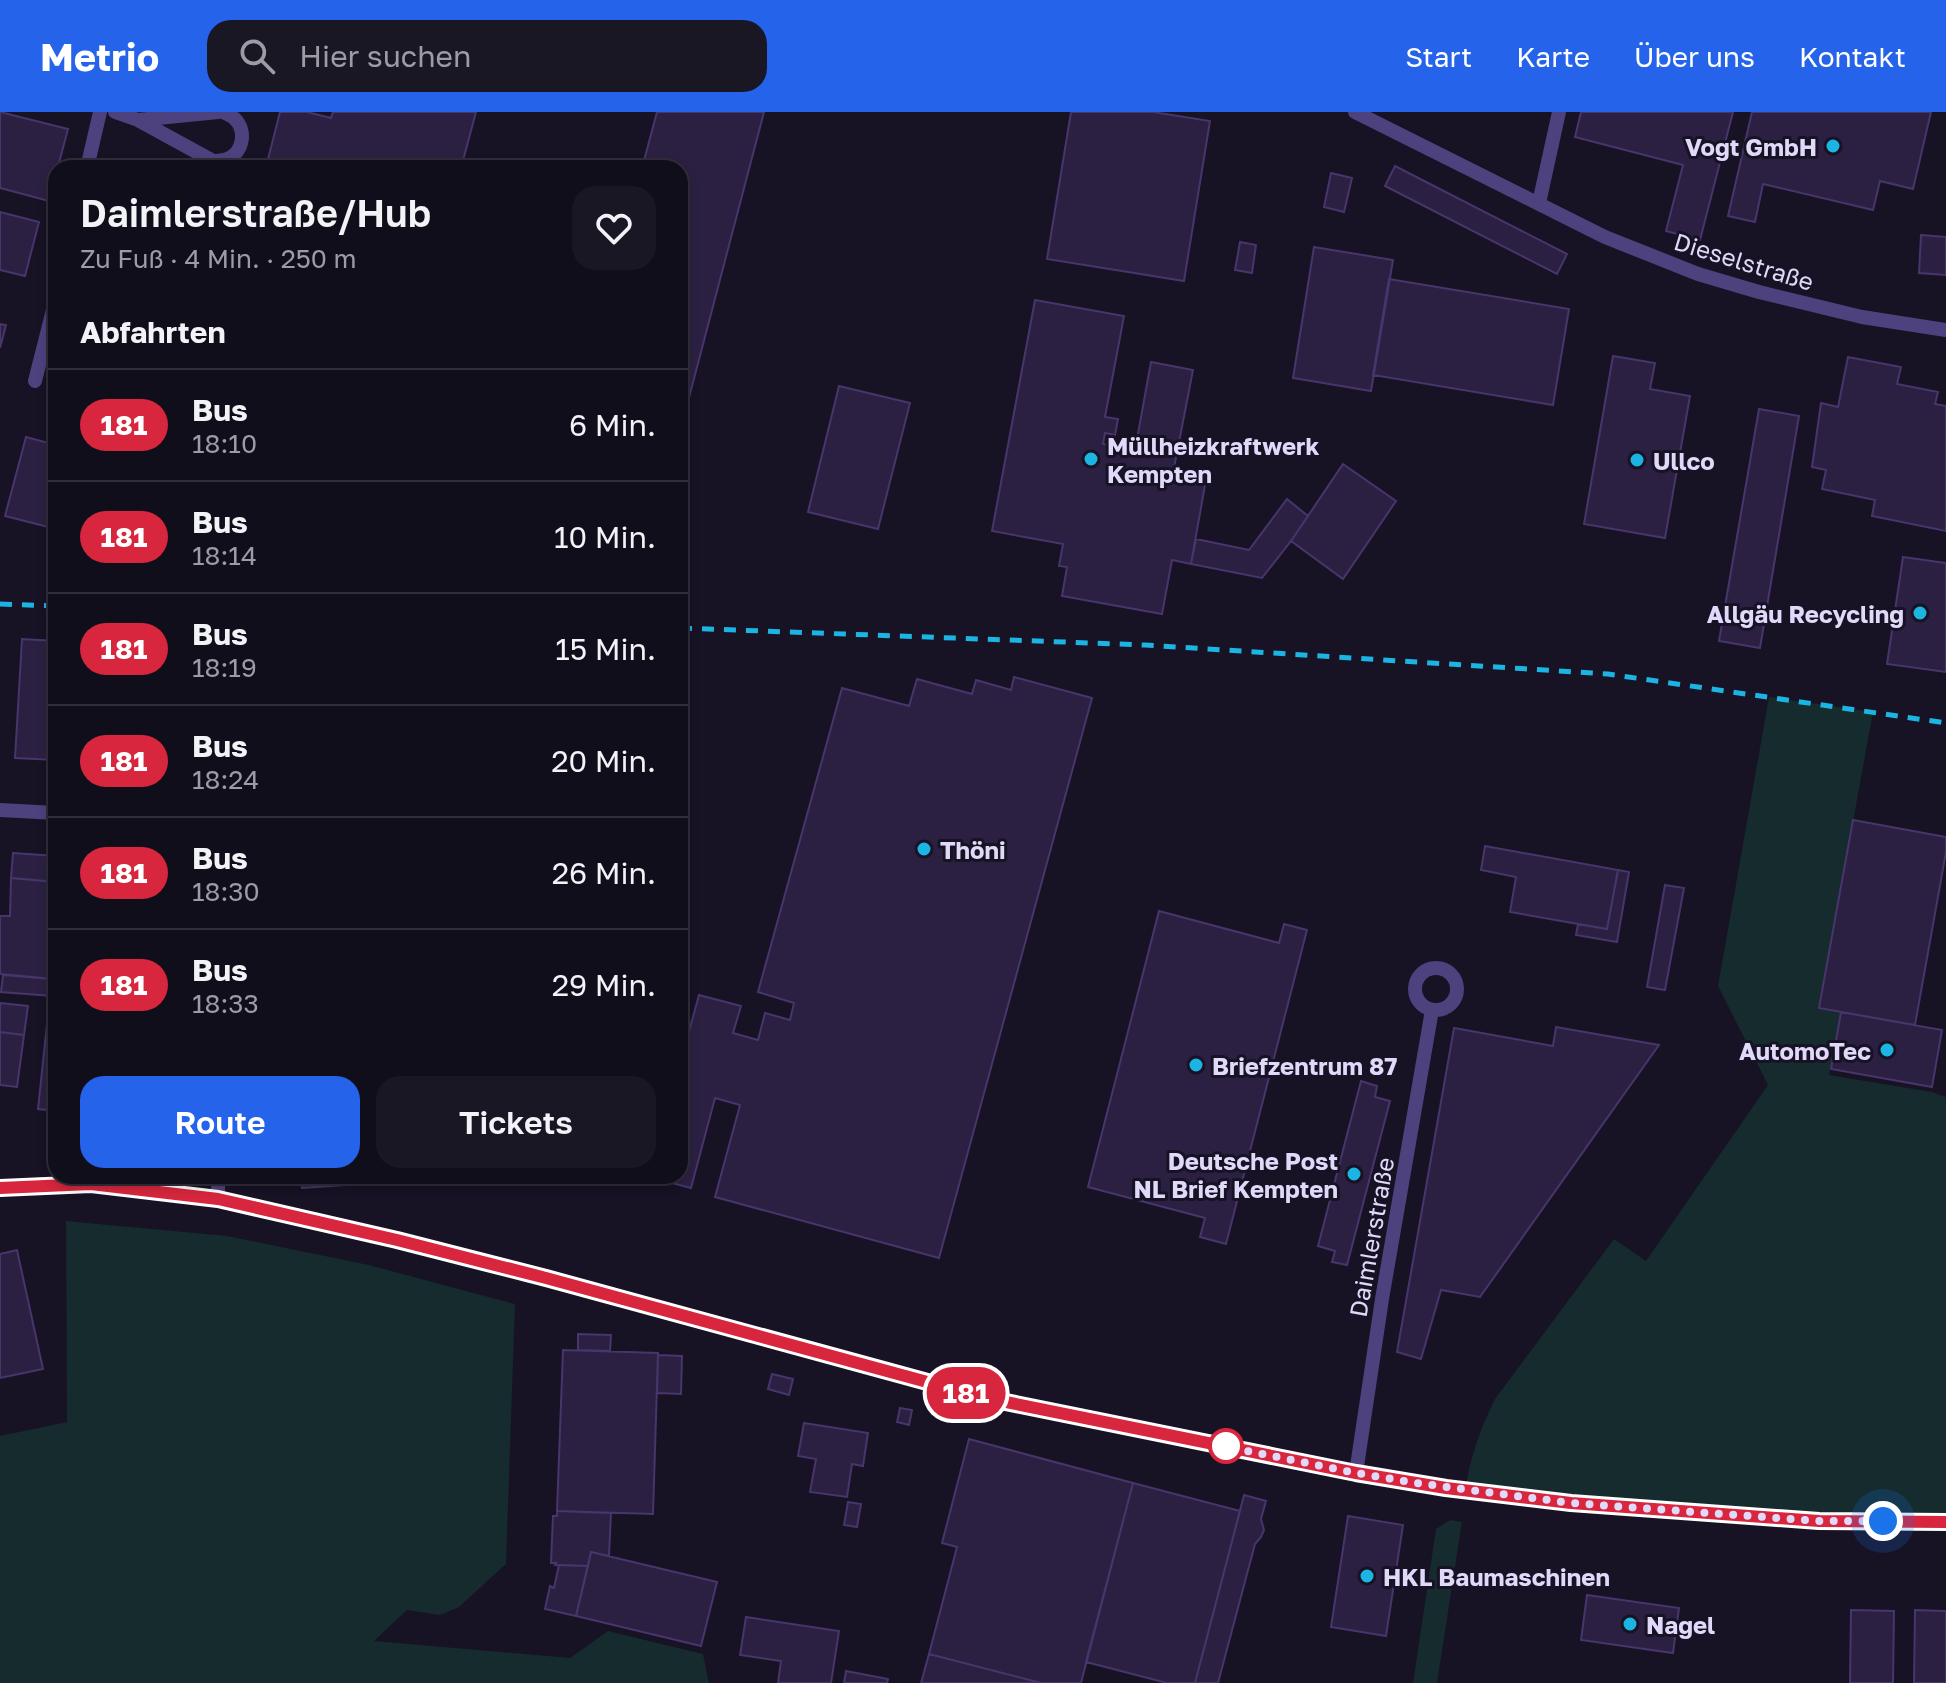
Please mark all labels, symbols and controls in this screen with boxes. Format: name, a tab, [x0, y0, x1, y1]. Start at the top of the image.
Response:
search box	[207, 20, 767, 92]
text: Metrio	[40, 34, 159, 79]
icon: search	[235, 34, 279, 78]
text: Hier suchen	[299, 38, 471, 74]
text: Start	[1405, 40, 1472, 73]
text: Karte	[1516, 40, 1590, 73]
text: Über uns	[1634, 40, 1755, 73]
text: Kontakt	[1799, 40, 1906, 73]
place label: Vogt GmbH	[1685, 132, 1817, 161]
marker: Vogt GmbH	[1824, 137, 1842, 155]
button: heart	[572, 186, 656, 270]
text: Daimlerstraße/Hub	[80, 190, 431, 235]
street label: Dieselstraße	[1671, 226, 1817, 296]
text: Zu Fuß · 4 Min. · 250 m	[80, 243, 356, 274]
text: Abfahrten	[80, 314, 226, 350]
text: Bus	[192, 392, 248, 428]
text: 6 Min.	[569, 407, 656, 443]
text: 181	[101, 408, 147, 441]
text: 18:10	[192, 428, 257, 459]
place label: Müllheizkraftwerk Kempten	[1107, 431, 1319, 488]
place label: Ullco	[1653, 446, 1715, 475]
marker: Müllheizkraftwerk Kempten	[1082, 450, 1100, 468]
marker: Ullco	[1628, 451, 1646, 469]
text: Bus	[192, 504, 248, 540]
text: 10 Min.	[554, 519, 656, 555]
text: 181	[101, 520, 147, 553]
text: 18:14	[192, 540, 257, 571]
place label: Allgäu Recycling	[1707, 599, 1904, 628]
marker: Allgäu Recycling	[1911, 604, 1929, 622]
text: Bus	[192, 616, 248, 652]
text: 15 Min.	[555, 631, 656, 667]
text: 181	[101, 632, 147, 665]
text: 18:19	[192, 652, 257, 683]
text: Bus	[192, 728, 248, 764]
text: 20 Min.	[551, 743, 656, 779]
text: 181	[101, 744, 147, 777]
text: 18:24	[192, 764, 259, 795]
place label: Thöni	[940, 835, 1006, 864]
text: Bus	[192, 840, 248, 876]
marker: Thöni	[915, 840, 933, 858]
text: 26 Min.	[552, 855, 656, 891]
text: 181	[101, 856, 147, 889]
text: 18:30	[192, 876, 260, 907]
text: Bus	[192, 952, 248, 988]
text: 29 Min.	[552, 967, 656, 1003]
text: 181	[101, 968, 147, 1001]
text: 18:33	[192, 988, 259, 1019]
place label: AutomoTec	[1739, 1036, 1871, 1065]
marker: AutomoTec	[1878, 1041, 1896, 1059]
place label: Briefzentrum 87	[1212, 1051, 1397, 1080]
marker: Briefzentrum 87	[1187, 1056, 1205, 1074]
button: Route	[80, 1076, 360, 1168]
button: Tickets	[376, 1076, 656, 1168]
place label: Deutsche Post NL Brief Kempten	[1133, 1146, 1338, 1203]
street label: Daimlerstraße	[1343, 1155, 1399, 1319]
marker: Deutsche Post NL Brief Kempten	[1345, 1165, 1363, 1183]
line badge: 181	[920, 1367, 1012, 1419]
text: 181	[943, 1376, 989, 1409]
unlabelled marker	[1209, 1429, 1243, 1463]
your location	[1863, 1501, 1903, 1541]
place label: HKL Baumaschinen	[1383, 1562, 1610, 1591]
marker: HKL Baumaschinen	[1358, 1567, 1376, 1585]
place label: Nagel	[1646, 1610, 1715, 1639]
marker: Nagel	[1621, 1615, 1639, 1633]

